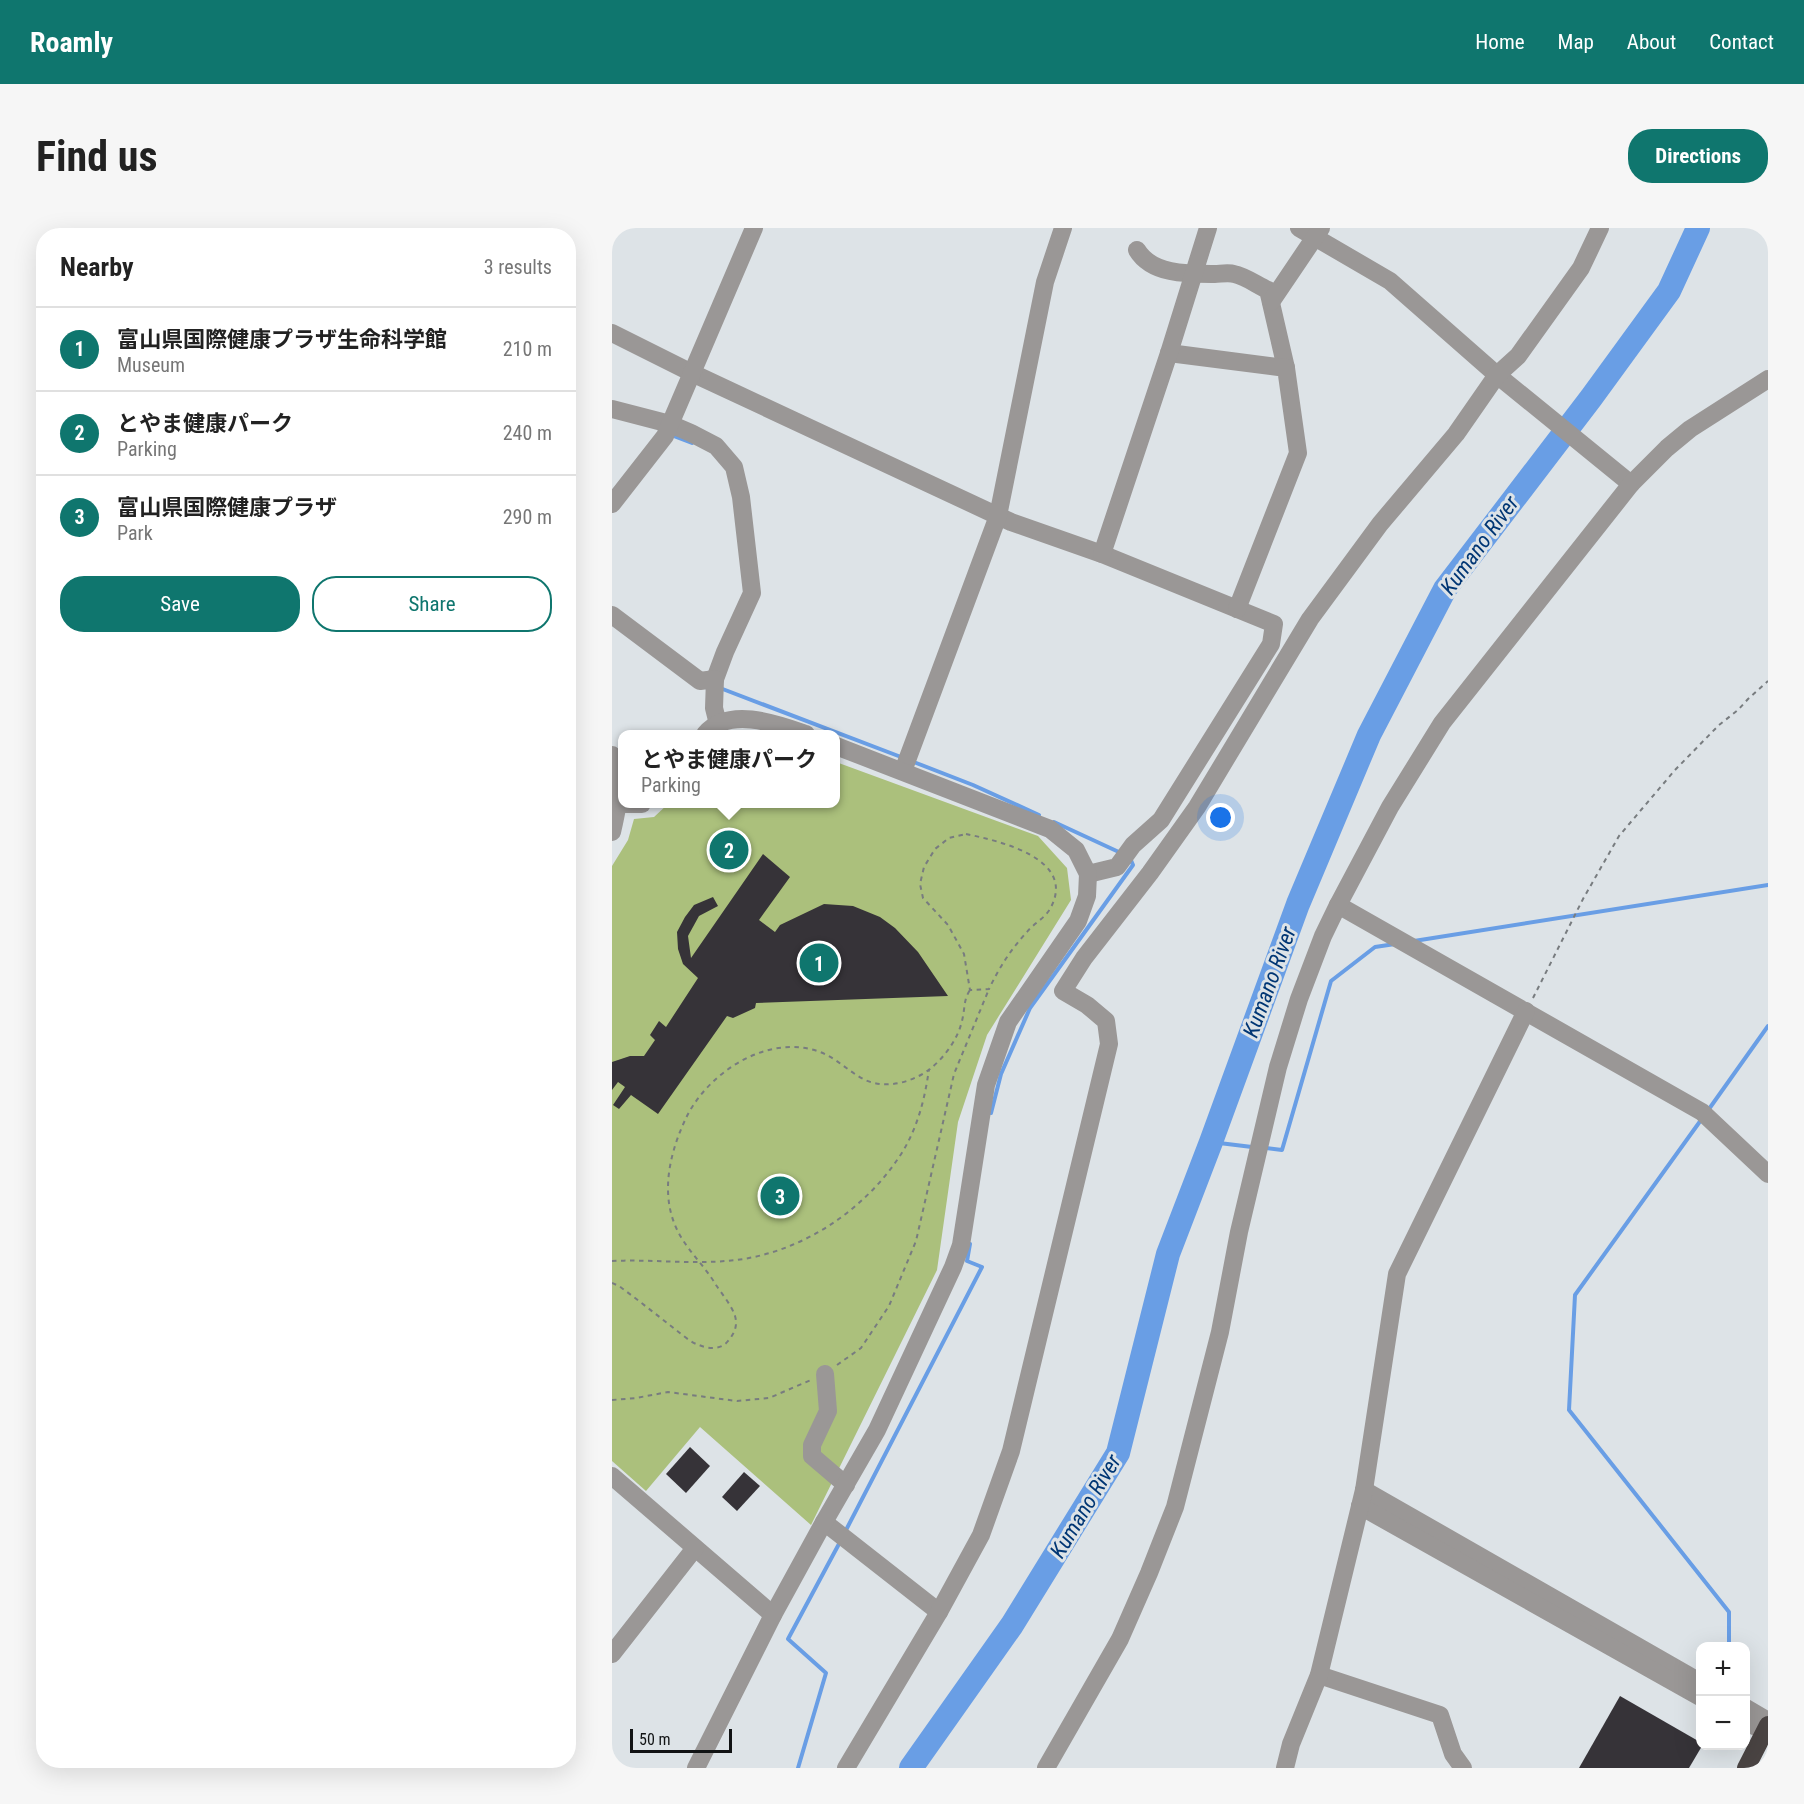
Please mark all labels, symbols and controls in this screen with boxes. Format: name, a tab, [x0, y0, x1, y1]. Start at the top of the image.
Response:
text: Roamly	[30, 26, 113, 59]
text: Home	[1475, 30, 1525, 54]
text: Map	[1558, 30, 1594, 54]
text: About	[1627, 30, 1676, 54]
text: Contact	[1709, 30, 1774, 54]
button: Directions	[1628, 129, 1768, 183]
text: Find us	[36, 132, 157, 181]
text: Nearby	[60, 252, 134, 282]
text: 3 results	[484, 255, 552, 279]
text: 富山県国際健康プラザ生命科学館	[117, 327, 447, 352]
text: 1	[74, 337, 85, 361]
text: 210 m	[503, 337, 552, 361]
text: Museum	[117, 353, 185, 377]
text: とやま健康パーク	[117, 411, 293, 436]
text: 2	[74, 421, 85, 445]
text: 240 m	[503, 421, 552, 445]
text: Parking	[117, 437, 177, 461]
water label: Kumano River	[1435, 491, 1524, 599]
text: 富山県国際健康プラザ	[117, 495, 337, 520]
text: 3	[74, 505, 85, 529]
text: 290 m	[503, 505, 552, 529]
text: Park	[117, 521, 153, 545]
button: Save	[60, 576, 300, 632]
button: Share	[312, 576, 552, 632]
popup	[618, 730, 840, 808]
text: とやま健康パーク	[641, 747, 817, 772]
text: Parking	[641, 773, 701, 797]
your location	[1206, 803, 1235, 832]
pin: 2	[710, 828, 748, 872]
water label: Kumano River	[1238, 923, 1301, 1041]
pin: 1	[800, 940, 838, 986]
pin: 3	[760, 1174, 800, 1218]
water label: Kumano River	[1045, 1450, 1126, 1562]
map controls	[1696, 1642, 1750, 1750]
button: +	[1696, 1642, 1750, 1696]
button: −	[1696, 1696, 1750, 1750]
scale bar	[630, 1726, 732, 1754]
text: 50 m	[639, 1730, 671, 1749]

